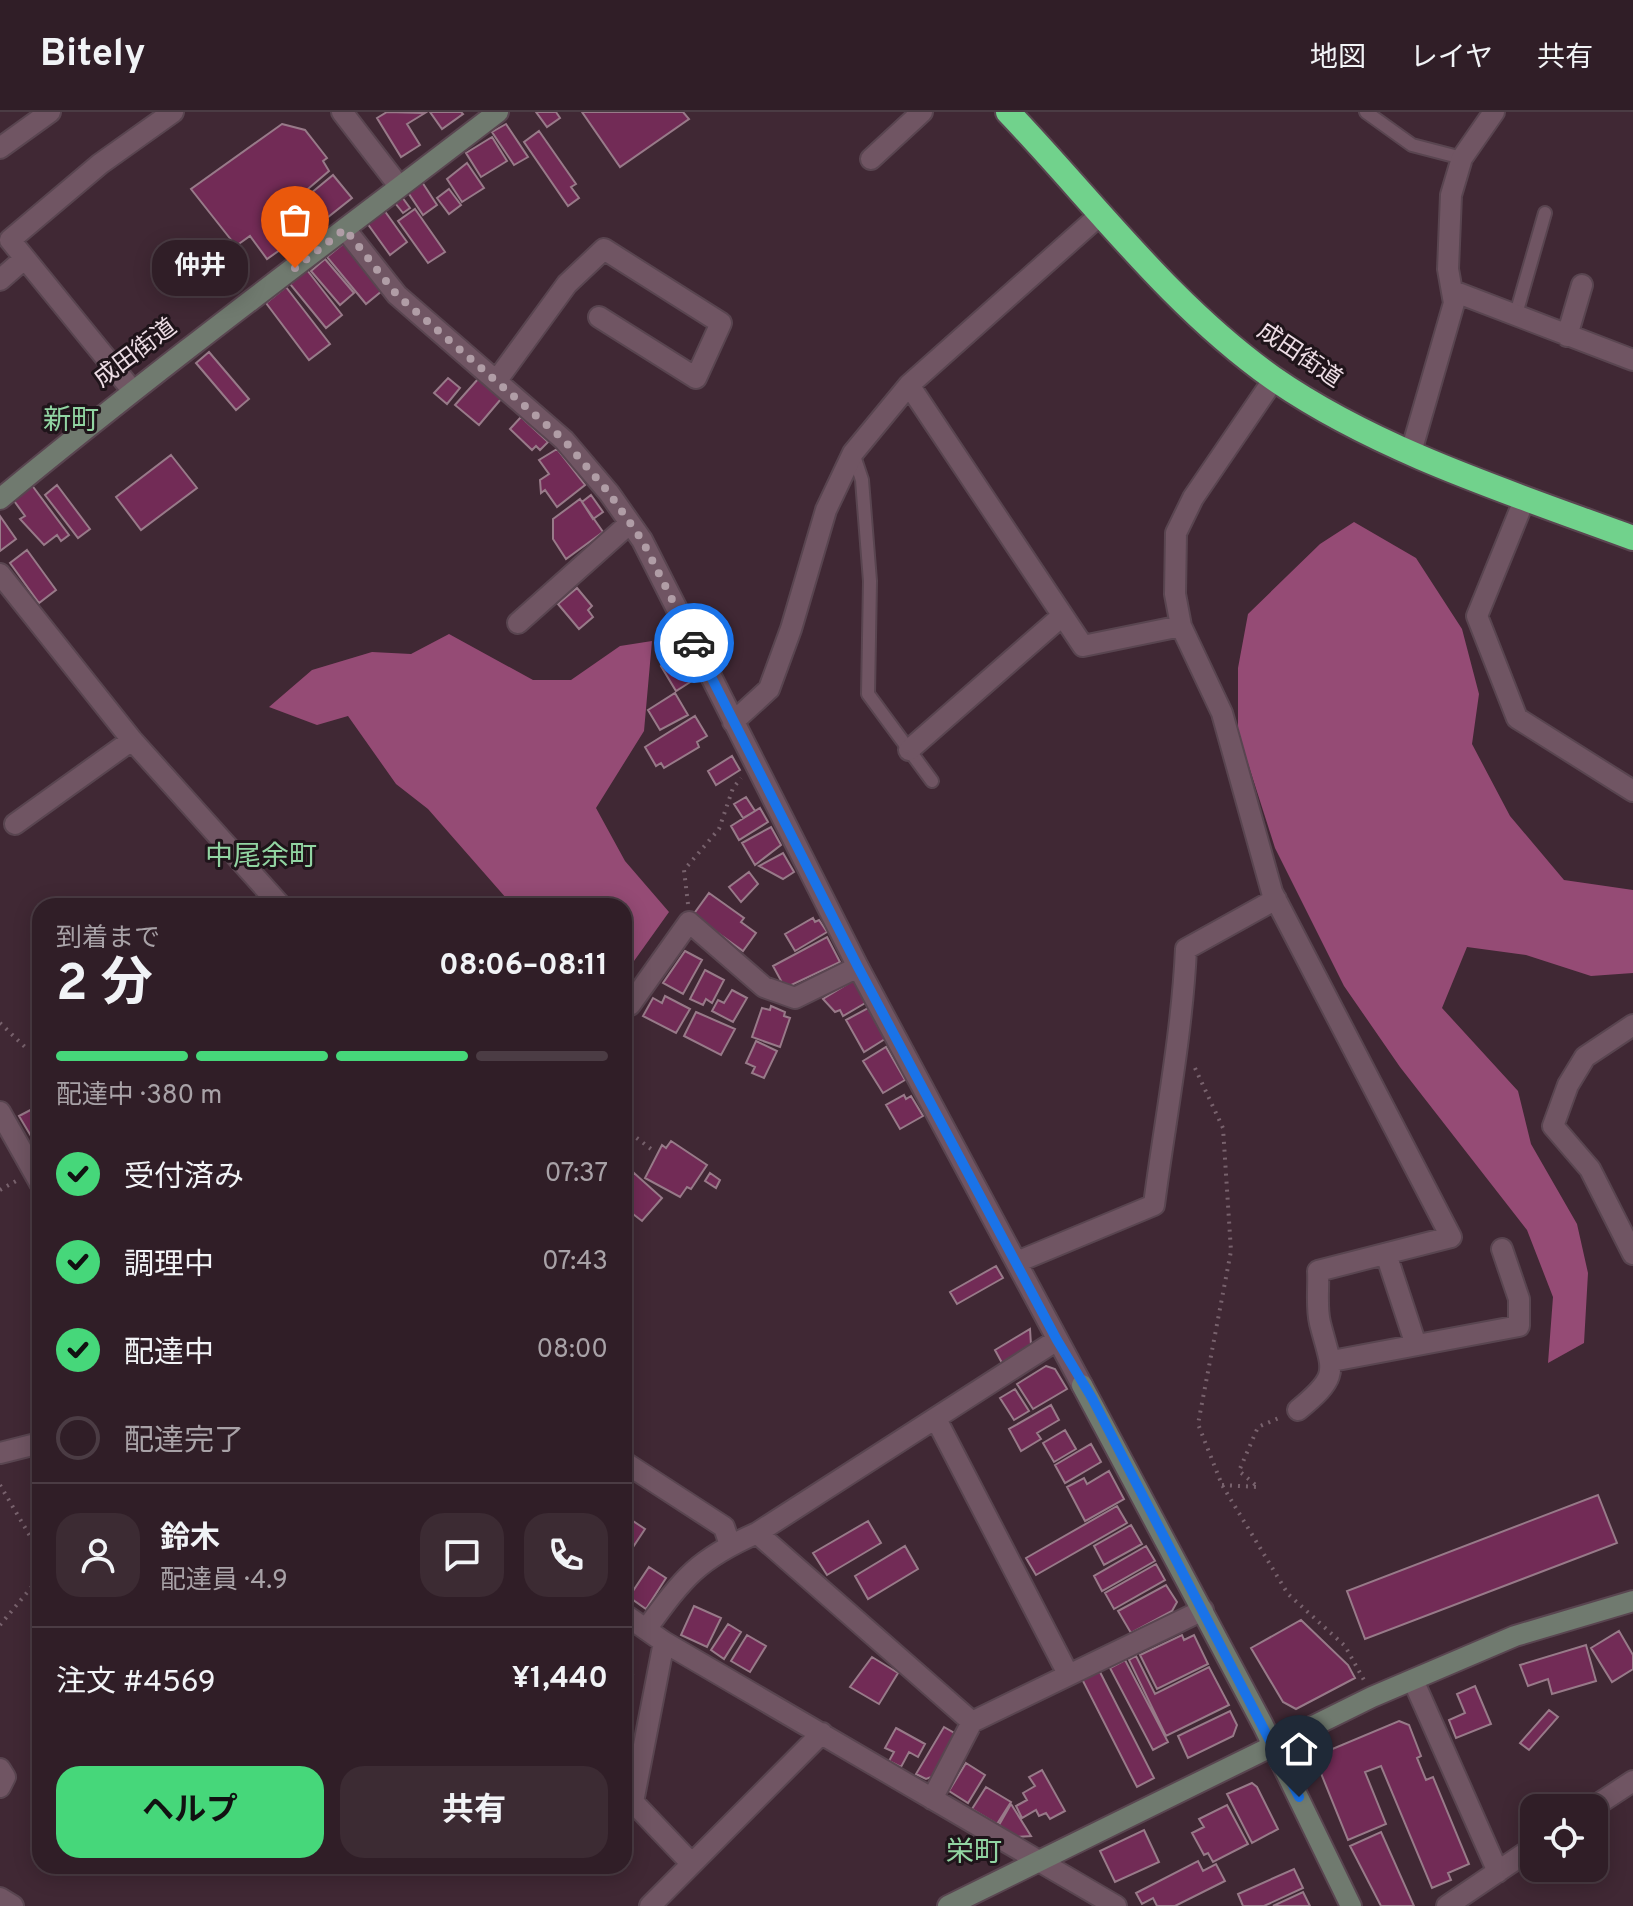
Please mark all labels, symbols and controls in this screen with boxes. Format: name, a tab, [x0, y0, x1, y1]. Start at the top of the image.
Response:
text: Bitely	[40, 31, 146, 80]
text: 地図	[1310, 41, 1366, 77]
text: レイヤ	[1410, 41, 1493, 77]
text: 共有	[1537, 41, 1593, 77]
pin	[261, 186, 329, 268]
icon: bag	[273, 198, 317, 242]
callout: 仲井	[151, 240, 247, 296]
text: 仲井	[174, 251, 226, 284]
street label: 成田街道	[89, 313, 183, 395]
street label: 成田街道	[1251, 317, 1347, 395]
district label: 新町	[43, 404, 99, 440]
courier	[654, 603, 734, 683]
icon: car	[672, 621, 716, 665]
district label: 中尾余町	[205, 840, 317, 876]
text: 到着まで	[56, 923, 160, 956]
text: 08:06–08:11	[439, 948, 608, 985]
text: 2 分	[56, 953, 153, 1019]
text: 配達中 · 380 m	[56, 1080, 222, 1113]
icon: check	[56, 1152, 100, 1196]
text: 07:37	[545, 1158, 608, 1191]
text: 受付済み	[124, 1160, 244, 1197]
icon: check	[56, 1240, 100, 1284]
text: 07:43	[542, 1246, 608, 1279]
text: 調理中	[124, 1248, 214, 1285]
icon: check	[56, 1328, 100, 1372]
text: 08:00	[536, 1334, 608, 1367]
text: 配達中	[124, 1336, 214, 1373]
text: 配達完了	[124, 1424, 244, 1461]
button: person	[56, 1513, 140, 1597]
button: chat	[420, 1513, 504, 1597]
button: phone	[524, 1513, 608, 1597]
text: 鈴木	[160, 1521, 220, 1558]
text: 配達員 · 4.9	[160, 1565, 288, 1598]
text: ¥1,440	[512, 1661, 608, 1698]
text: 注文 #4569	[56, 1665, 216, 1702]
pin	[1265, 1715, 1333, 1797]
icon: home	[1277, 1727, 1321, 1771]
button: ヘルプ	[56, 1766, 324, 1858]
button: 共有	[340, 1766, 608, 1858]
map controls	[1520, 1794, 1608, 1882]
button: locate	[1520, 1794, 1608, 1882]
district label: 栄町	[946, 1836, 1002, 1872]

